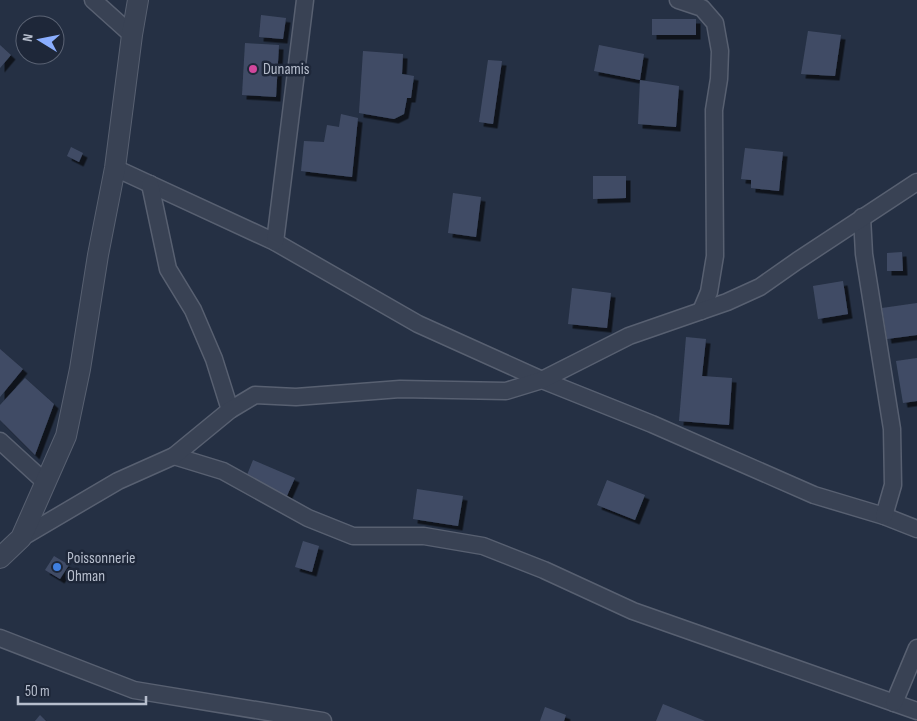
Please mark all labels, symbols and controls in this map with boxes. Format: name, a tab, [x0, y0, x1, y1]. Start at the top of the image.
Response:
north arrow	[15, 15, 65, 65]
text: N	[19, 33, 37, 43]
place label: Dunamis	[263, 60, 310, 79]
marker: Dunamis	[247, 63, 259, 75]
place label: Poissonnerie Ohman	[67, 549, 135, 586]
marker: Poissonnerie Ohman	[51, 561, 63, 573]
scale bar	[18, 674, 145, 706]
text: 50 m	[25, 682, 50, 701]

